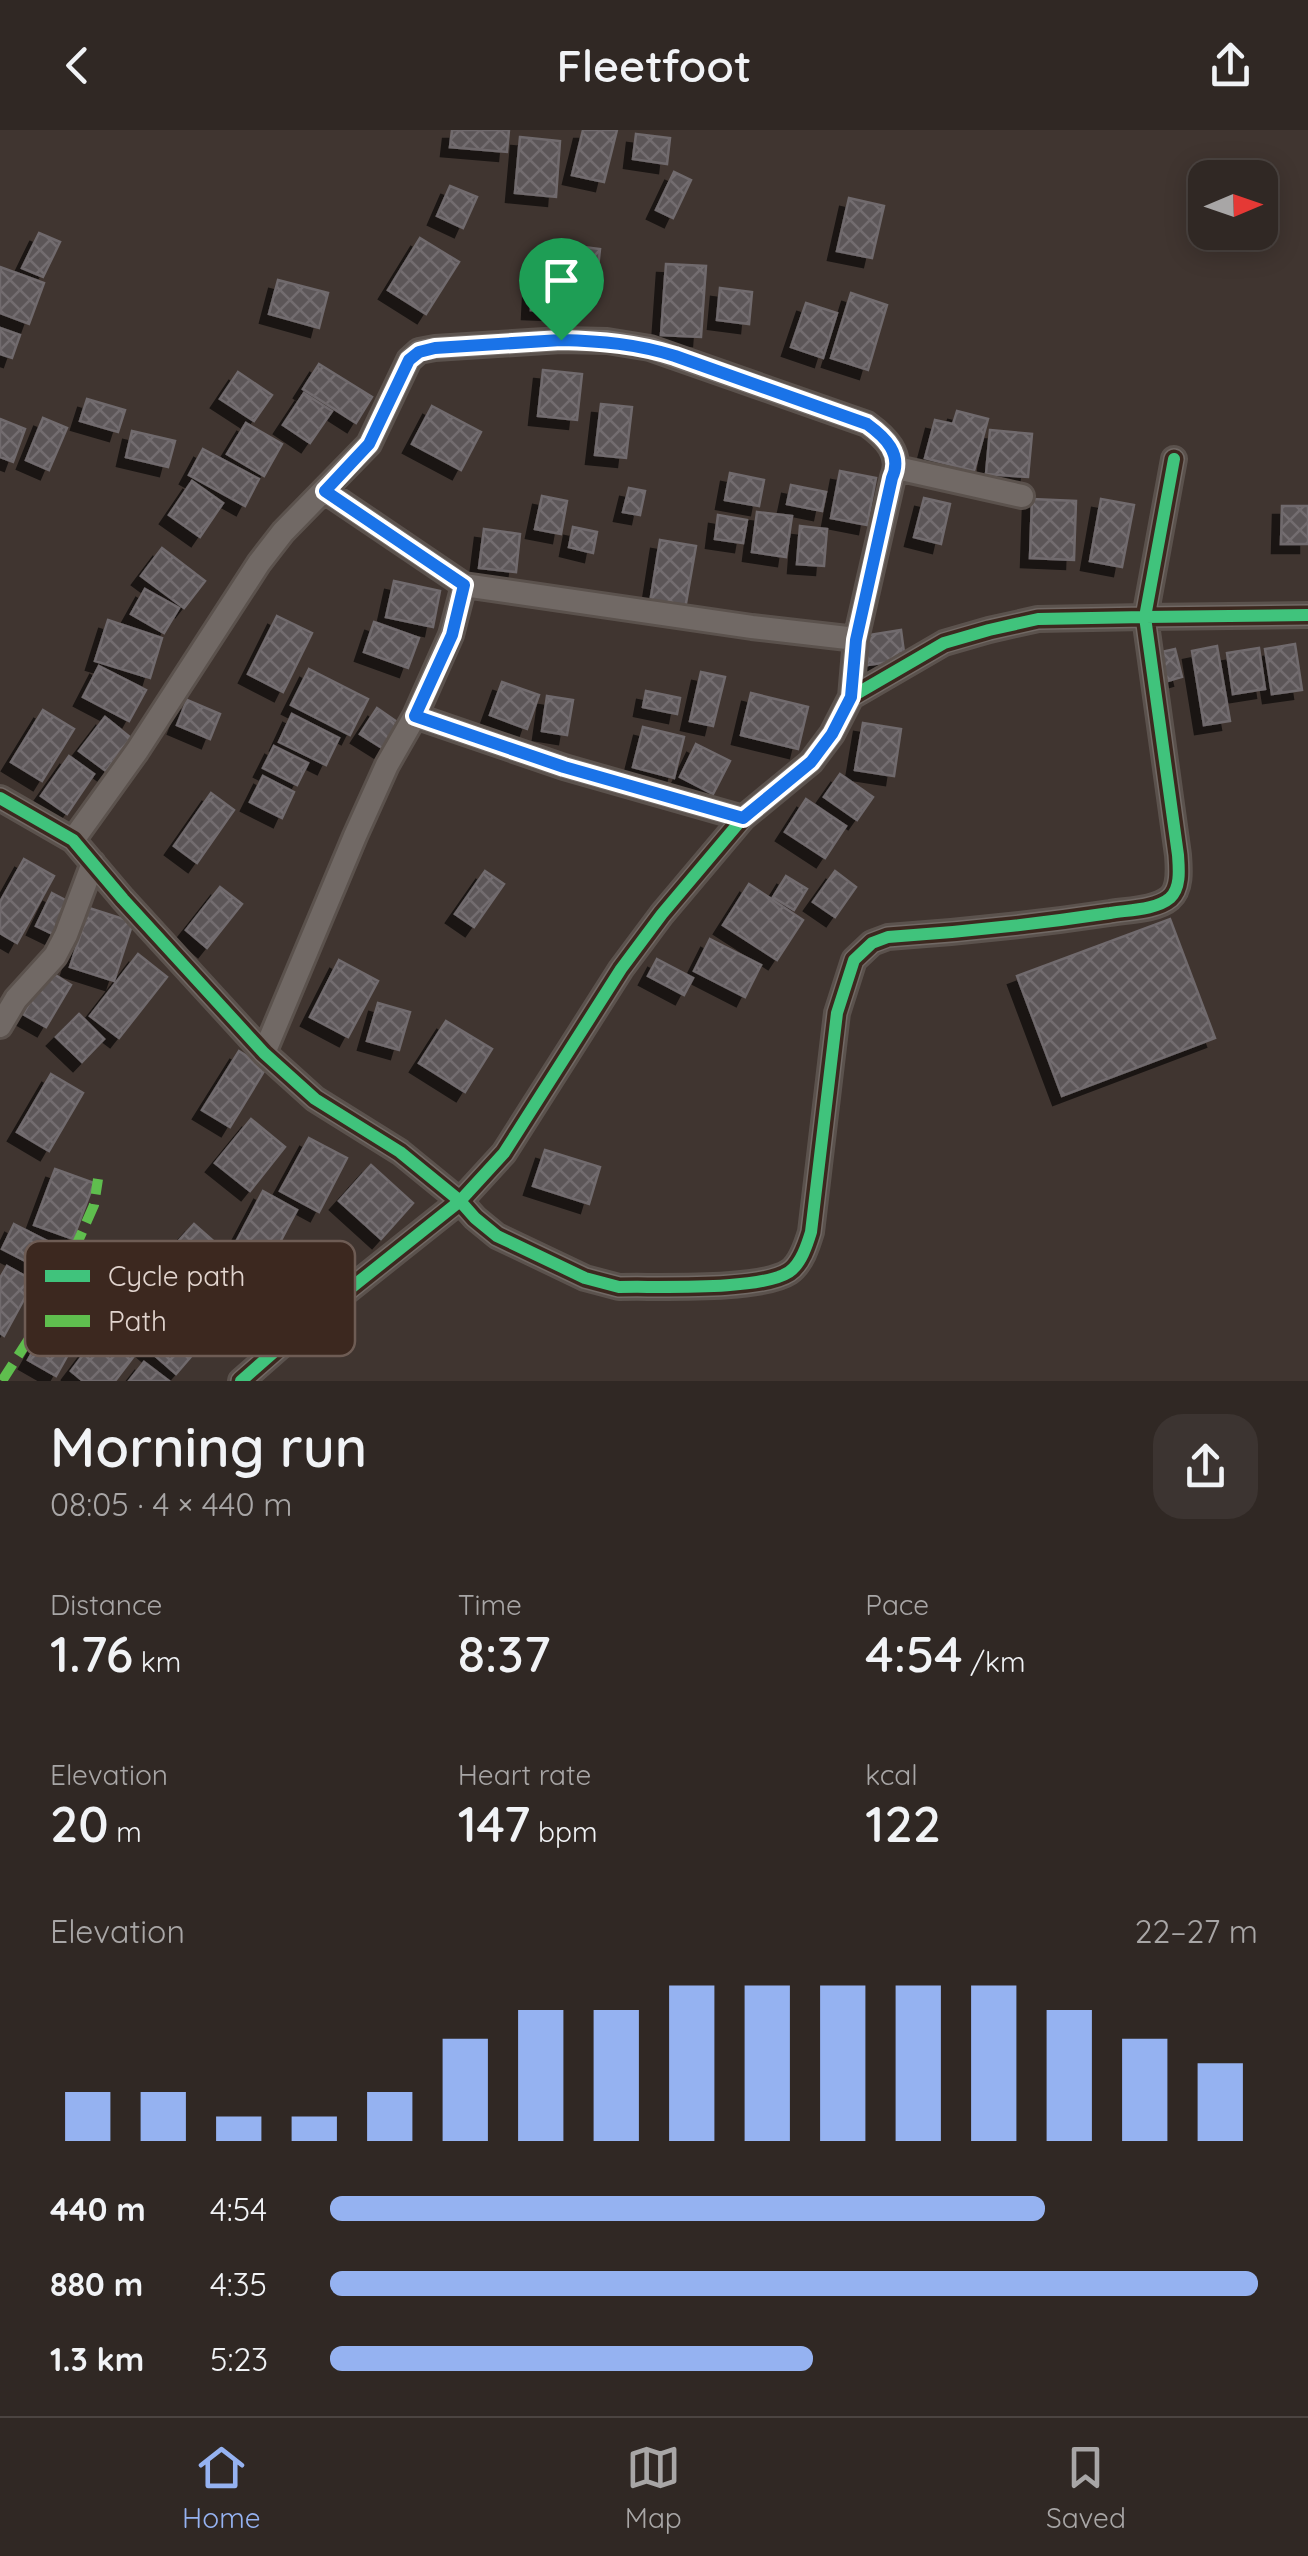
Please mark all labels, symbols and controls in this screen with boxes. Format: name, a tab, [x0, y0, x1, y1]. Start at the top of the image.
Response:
text: Fleetfoot	[556, 37, 752, 93]
icon: back	[50, 38, 105, 93]
icon: share	[1203, 38, 1258, 93]
north arrow	[1188, 160, 1278, 250]
map controls	[1188, 160, 1278, 250]
pin	[519, 238, 604, 341]
icon: arrive	[534, 253, 589, 308]
legend	[25, 1241, 355, 1356]
text: Cycle path	[108, 1258, 246, 1293]
text: Path	[108, 1303, 167, 1338]
text: Morning run	[50, 1412, 367, 1481]
button: share	[1153, 1414, 1258, 1519]
text: 08:05 · 4 × 440 m	[50, 1484, 292, 1524]
text: Distance	[50, 1587, 162, 1622]
text: Time	[458, 1587, 522, 1622]
text: Pace	[865, 1587, 929, 1622]
text: 1.76	[50, 1622, 133, 1685]
text: 8:37	[458, 1622, 551, 1685]
text: 4:54	[865, 1622, 963, 1685]
text: km	[133, 1644, 181, 1679]
text: /km	[963, 1644, 1025, 1679]
text: Elevation	[50, 1757, 168, 1792]
text: Heart rate	[458, 1757, 591, 1792]
text: kcal	[865, 1757, 918, 1792]
text: 20	[50, 1792, 109, 1855]
text: 147	[458, 1792, 530, 1855]
text: 122	[865, 1792, 941, 1855]
text: m	[109, 1814, 142, 1849]
text: bpm	[530, 1814, 597, 1849]
text: Elevation	[50, 1911, 185, 1951]
text: 22–27 m	[1135, 1911, 1258, 1951]
text: 440 m	[50, 2189, 146, 2229]
text: 4:54	[210, 2189, 267, 2229]
text: 880 m	[50, 2264, 143, 2304]
text: 4:35	[210, 2264, 267, 2304]
text: 1.3 km	[50, 2339, 144, 2379]
text: 5:23	[210, 2339, 268, 2379]
tab: Home	[182, 2440, 261, 2535]
tab: Map	[625, 2440, 682, 2535]
tab: Saved	[1046, 2440, 1126, 2535]

